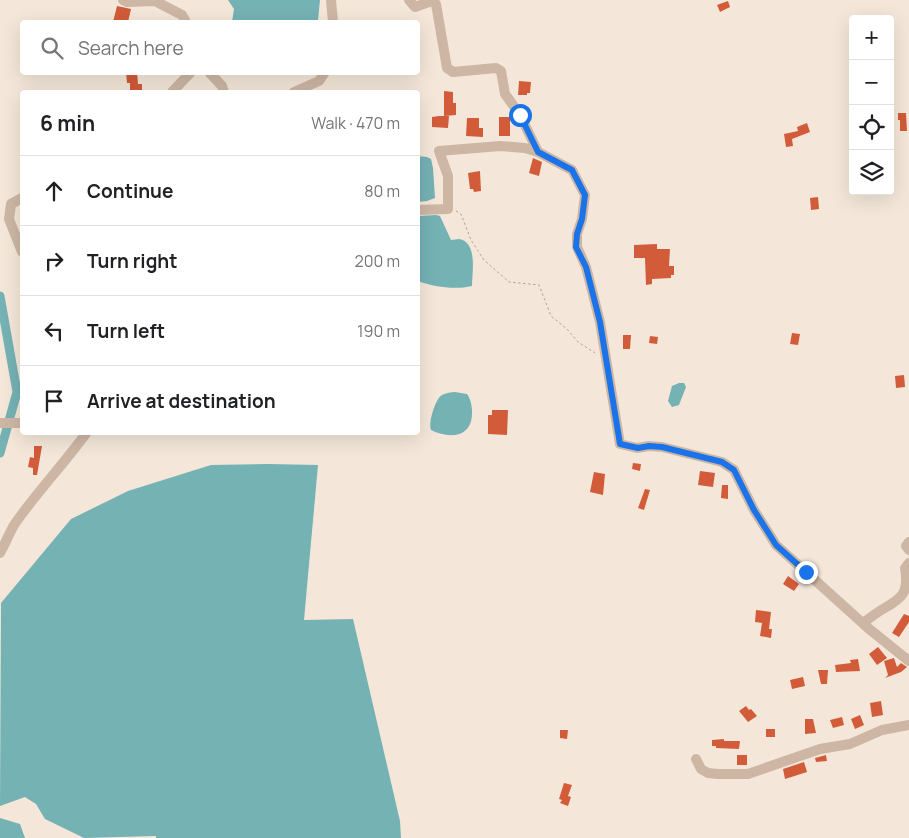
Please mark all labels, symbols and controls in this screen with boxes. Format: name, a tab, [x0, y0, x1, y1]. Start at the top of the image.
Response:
map controls	[849, 15, 894, 195]
button: +	[849, 15, 894, 60]
search box	[20, 20, 420, 75]
icon: search	[38, 34, 66, 62]
text: Search here	[78, 35, 184, 61]
button: −	[849, 60, 894, 105]
route start	[509, 104, 532, 127]
button: locate	[849, 105, 894, 150]
text: 6 min	[40, 109, 95, 137]
text: Walk · 470 m	[311, 112, 400, 134]
button: layers	[849, 150, 894, 195]
icon: ahead	[40, 177, 68, 205]
text: Continue	[87, 178, 173, 204]
text: 80 m	[364, 180, 400, 202]
icon: right	[40, 247, 68, 275]
text: Turn right	[87, 248, 177, 274]
text: 200 m	[355, 250, 400, 272]
icon: left	[40, 317, 68, 345]
text: Turn left	[87, 318, 165, 344]
text: 190 m	[357, 320, 400, 342]
icon: arrive	[40, 387, 68, 415]
text: Arrive at destination	[87, 388, 276, 414]
route end	[795, 561, 818, 584]

